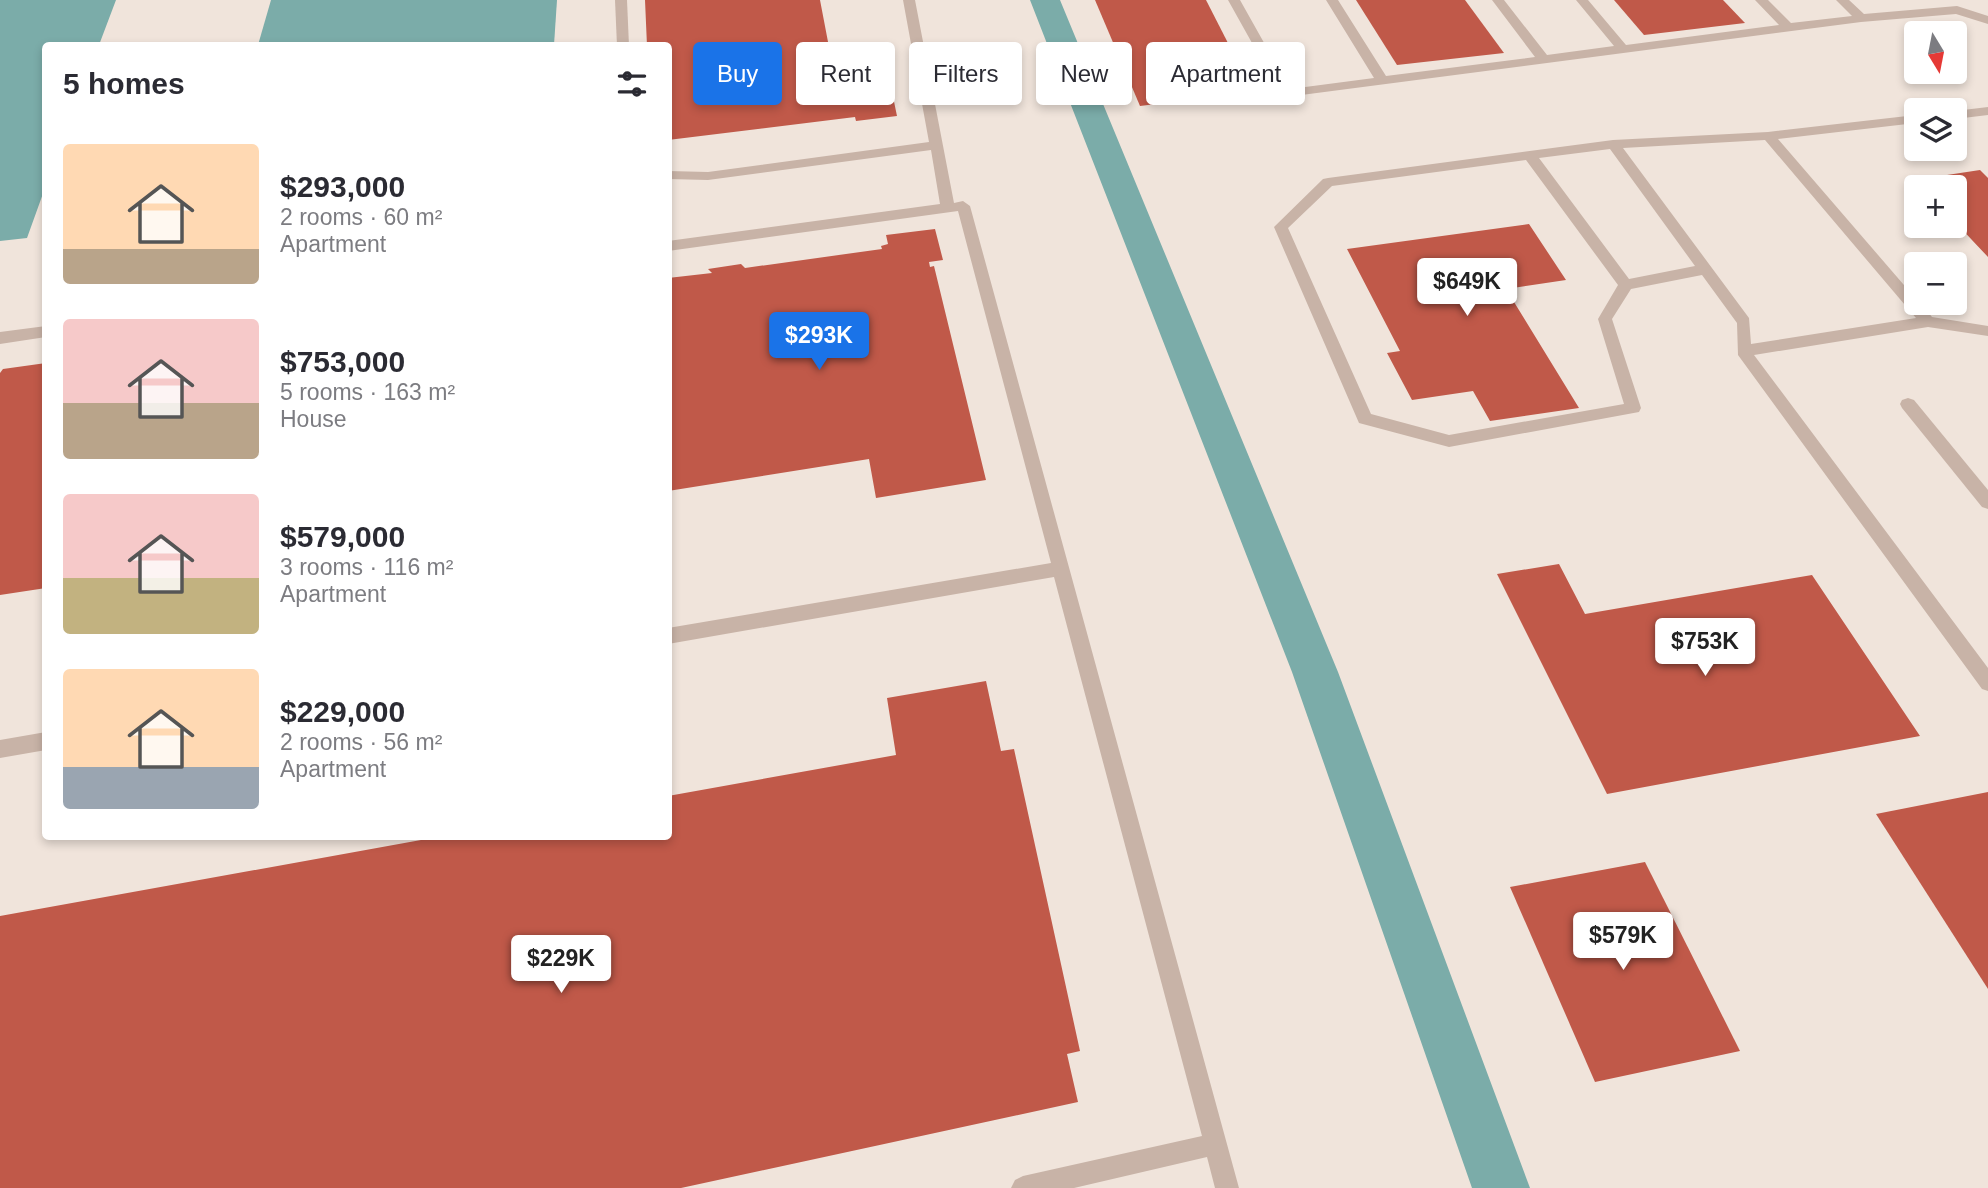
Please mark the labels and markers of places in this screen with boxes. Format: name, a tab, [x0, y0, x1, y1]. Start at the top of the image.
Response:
pin: $649K	[1418, 258, 1516, 318]
pin: $293K	[770, 312, 868, 372]
pin: $753K	[1656, 618, 1754, 678]
pin: $579K	[1574, 912, 1672, 972]
pin: $229K	[512, 936, 610, 995]

